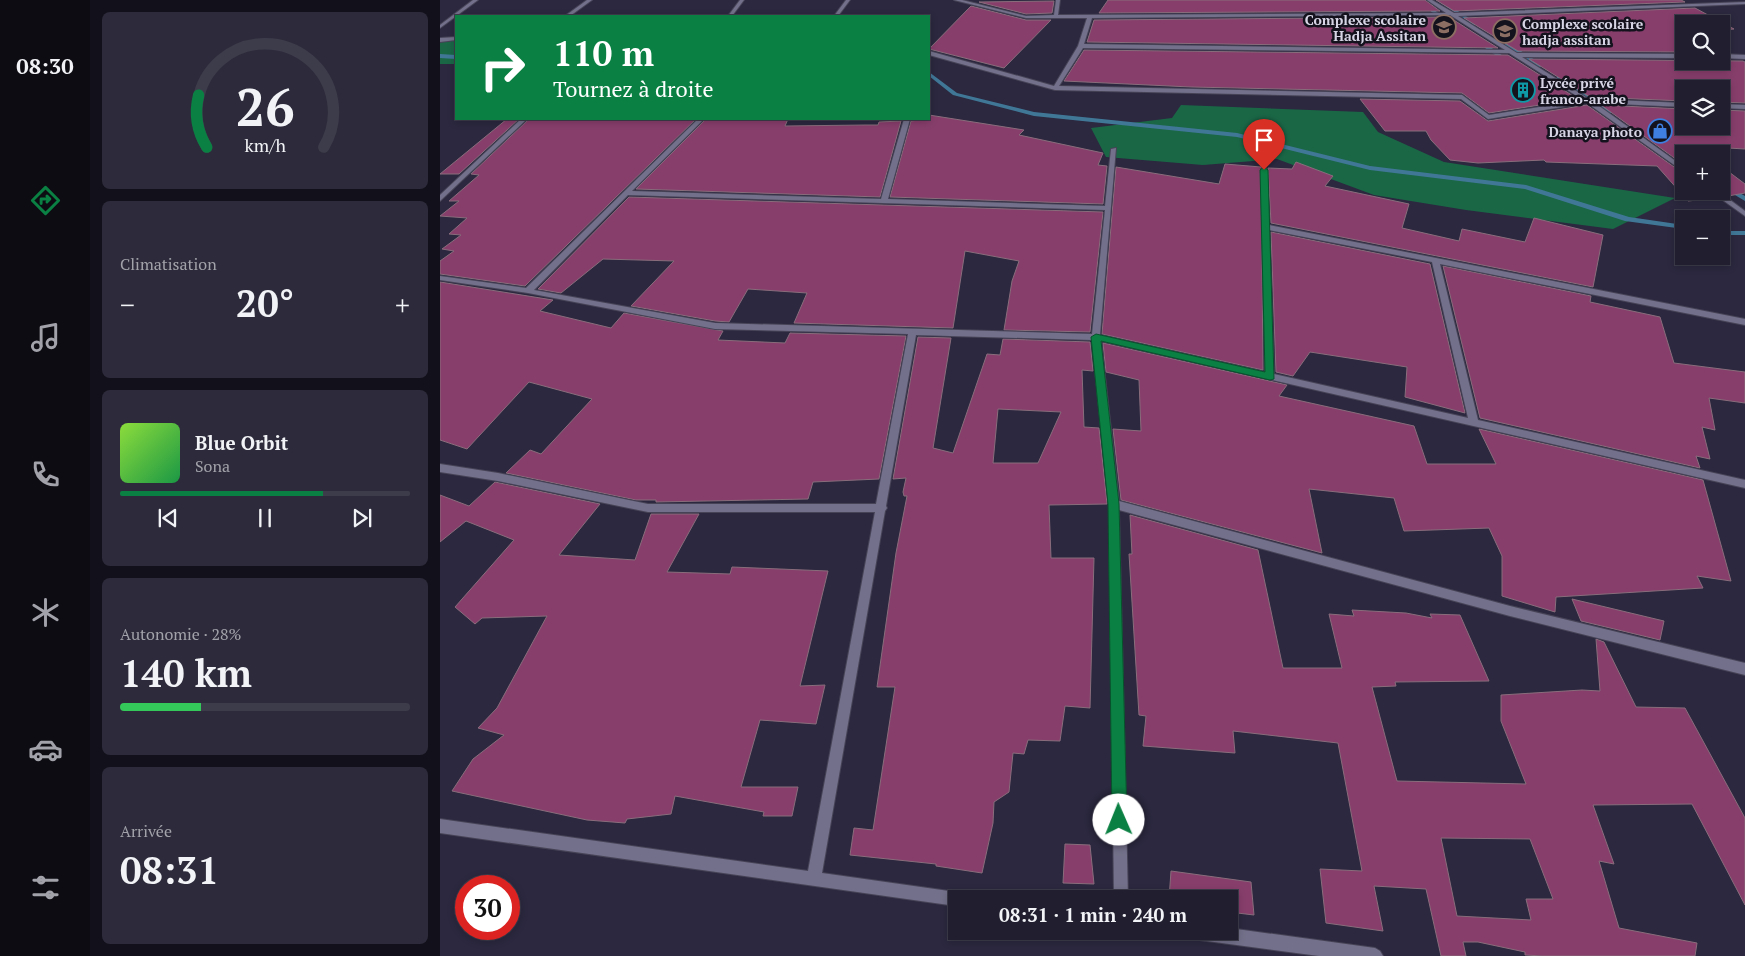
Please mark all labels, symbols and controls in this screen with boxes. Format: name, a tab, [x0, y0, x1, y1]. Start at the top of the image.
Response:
place label: Complexe scolaire Hadja Assitan	[1305, 10, 1426, 45]
school or university icon: Complexe scolaire Hadja Assitan	[1431, 14, 1457, 40]
place label: Complexe scolaire hadja assitan	[1522, 14, 1644, 49]
map controls	[1675, 15, 1730, 265]
button: search	[1675, 15, 1730, 70]
school or university icon: Complexe scolaire hadja assitan	[1492, 18, 1518, 44]
text: 110 m	[553, 30, 654, 76]
icon: right	[470, 35, 535, 100]
text: 08:30	[16, 51, 74, 80]
text: 26	[236, 72, 294, 141]
place label: Lycée privé franco-arabe	[1540, 73, 1627, 108]
text: Tournez à droite	[553, 74, 714, 103]
building icon: Lycée privé franco-arabe	[1510, 77, 1536, 103]
button: layers	[1675, 80, 1730, 135]
shop icon: Danaya photo	[1647, 118, 1673, 144]
pin	[1243, 119, 1285, 170]
place label: Danaya photo	[1548, 122, 1642, 141]
icon: arrive	[1250, 126, 1278, 154]
text: km/h	[244, 133, 286, 157]
button: +	[1675, 145, 1730, 200]
icon: directions	[28, 183, 63, 218]
button: −	[1675, 210, 1730, 265]
text: Climatisation	[120, 253, 217, 275]
text: 20°	[236, 278, 294, 328]
text: −	[120, 286, 135, 323]
text: +	[395, 286, 410, 323]
icon: music	[28, 320, 63, 355]
text: Blue Orbit	[195, 430, 288, 455]
text: Sona	[195, 455, 230, 477]
icon: phone	[28, 457, 63, 492]
icon: previous	[154, 504, 182, 532]
icon: pause	[251, 504, 279, 532]
icon: next	[348, 504, 376, 532]
icon: climate	[28, 595, 63, 630]
text: Autonomie · 28%	[120, 623, 242, 645]
text: 140 km	[120, 648, 252, 698]
icon: car	[28, 732, 63, 767]
position arrow	[1092, 793, 1144, 845]
text: Arrivée	[120, 820, 172, 842]
text: 08:31	[120, 845, 219, 895]
icon: filters	[28, 870, 63, 905]
speed limit sign: 30	[455, 875, 520, 940]
text: 08:31 · 1 min · 240 m	[999, 902, 1187, 927]

